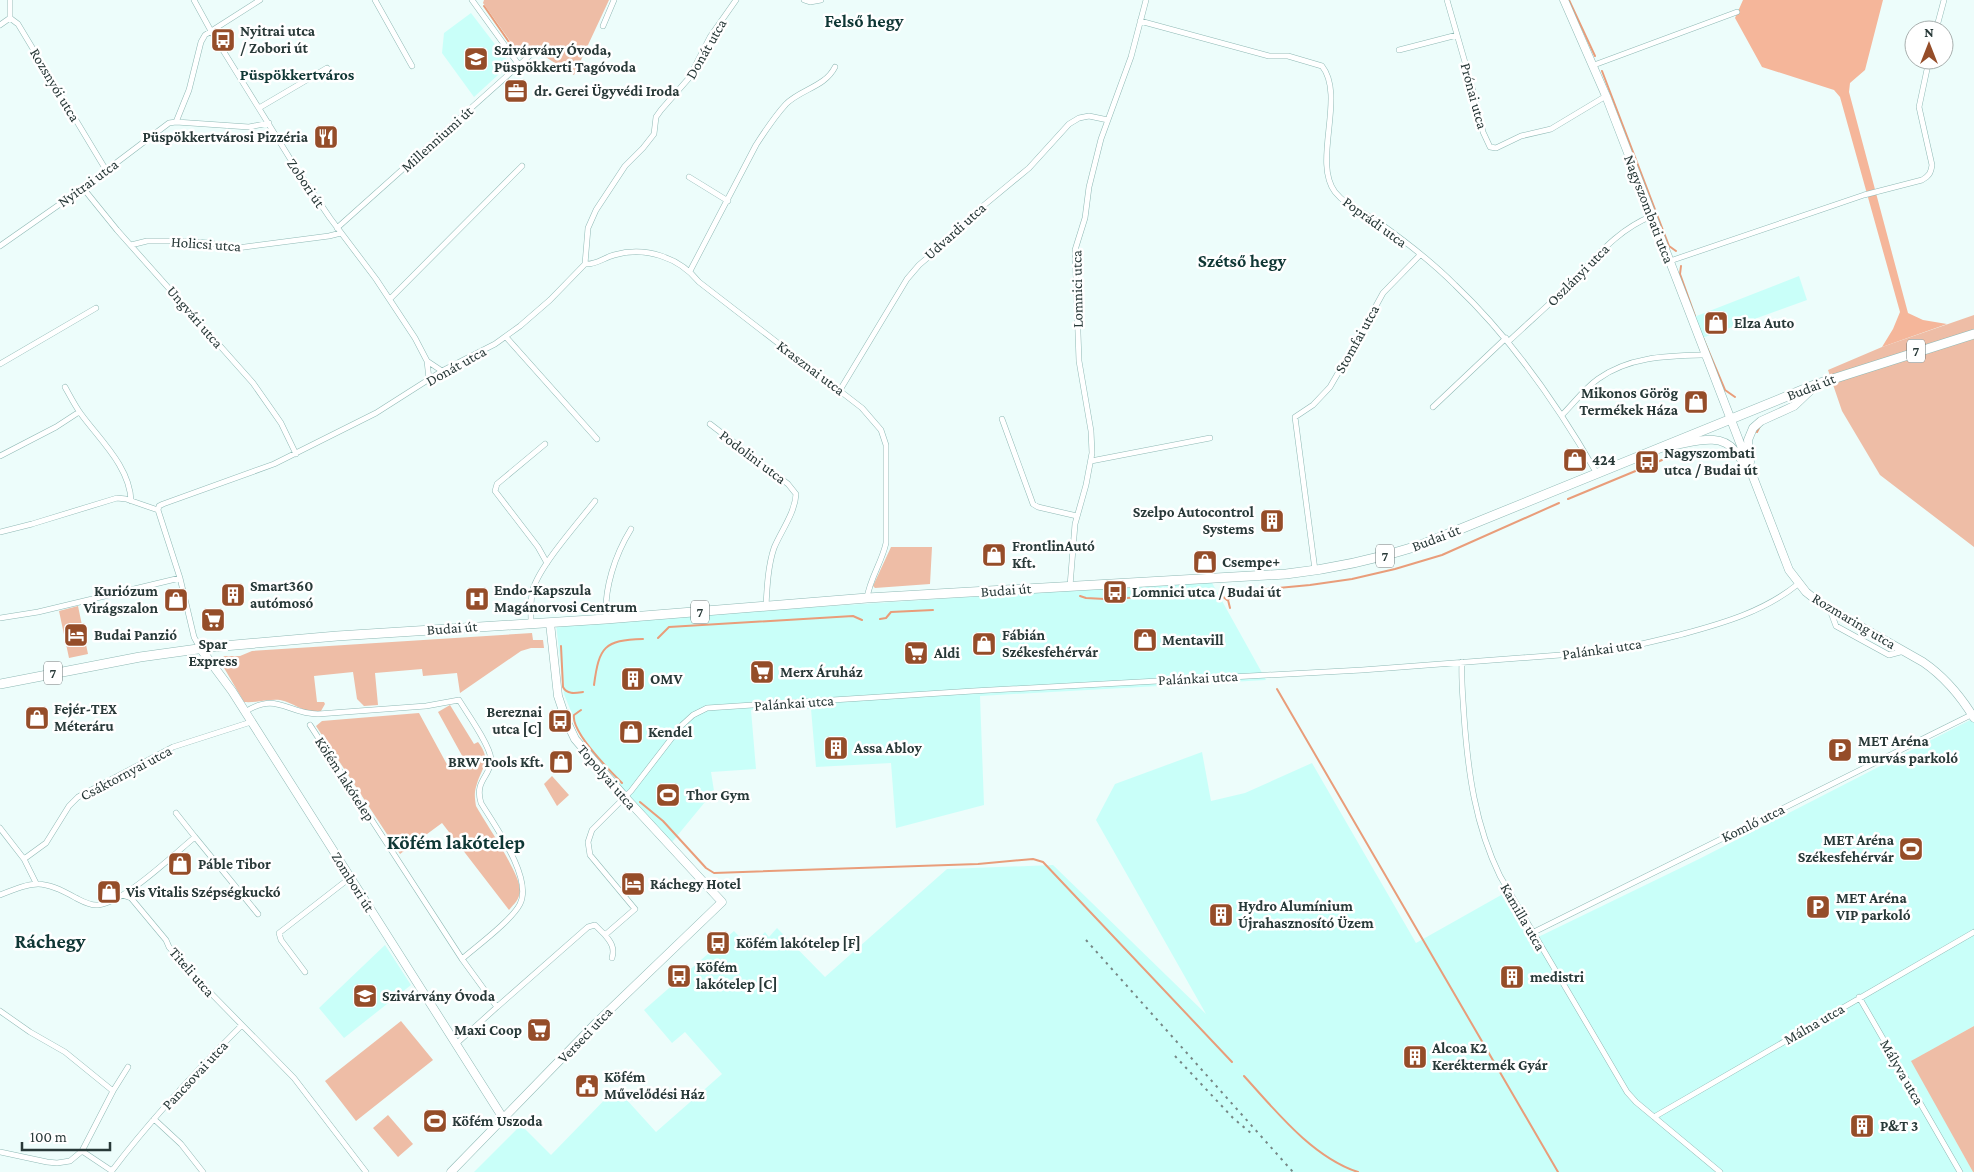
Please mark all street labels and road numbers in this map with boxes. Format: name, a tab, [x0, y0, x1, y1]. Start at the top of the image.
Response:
street label: Donát utca	[683, 16, 730, 82]
street label: Rozsnyói utca	[26, 45, 83, 125]
street label: Prónai utca	[1458, 61, 1491, 131]
street label: Millenniumi út	[398, 102, 477, 175]
street label: Nagyszombati utca	[1620, 153, 1677, 266]
street label: Nyitrai utca	[55, 156, 122, 211]
street label: Zobori út	[284, 156, 329, 211]
street label: Poprádi utca	[1339, 193, 1410, 251]
street label: Udvardi utca	[921, 199, 989, 263]
street label: Holicsi utca	[171, 234, 242, 254]
street label: Oszlányi utca	[1544, 241, 1613, 310]
street label: Lomnici utca	[1068, 250, 1086, 328]
street label: Ungvári utca	[163, 283, 226, 352]
street label: Stomfai utca	[1332, 302, 1382, 376]
street label: Krasznai utca	[774, 337, 848, 399]
road number: 7	[1907, 340, 1925, 362]
street label: Donát utca	[423, 343, 489, 389]
street label: Budai út	[1784, 370, 1838, 404]
street label: Podolini utca	[717, 427, 789, 487]
street label: Budai út	[1409, 521, 1463, 555]
road number: 7	[1376, 544, 1394, 568]
street label: Budai út	[980, 580, 1033, 600]
street label: Rozmaring utca	[1809, 590, 1899, 653]
road number: 7	[691, 600, 709, 624]
street label: Budai út	[426, 618, 479, 638]
street label: Palánkai utca	[1561, 636, 1643, 662]
road number: 7	[44, 661, 62, 684]
street label: Palánkai utca	[1158, 668, 1238, 688]
street label: Palánkai utca	[754, 692, 834, 714]
street label: Köfém lakótelep	[311, 734, 378, 825]
street label: Topolyai utca	[574, 741, 640, 813]
street label: Csáktornyai utca	[78, 742, 175, 805]
street label: Komló utca	[1719, 801, 1787, 845]
street label: Zombori út	[328, 849, 378, 916]
street label: Kamilla utca	[1497, 881, 1549, 954]
street label: Titeli utca	[166, 944, 218, 1000]
street label: Málna utca	[1781, 1000, 1847, 1048]
street label: Verseci utca	[555, 1004, 616, 1066]
street label: Mályva utca	[1876, 1036, 1927, 1108]
street label: Pancsovai utca	[159, 1037, 231, 1113]

